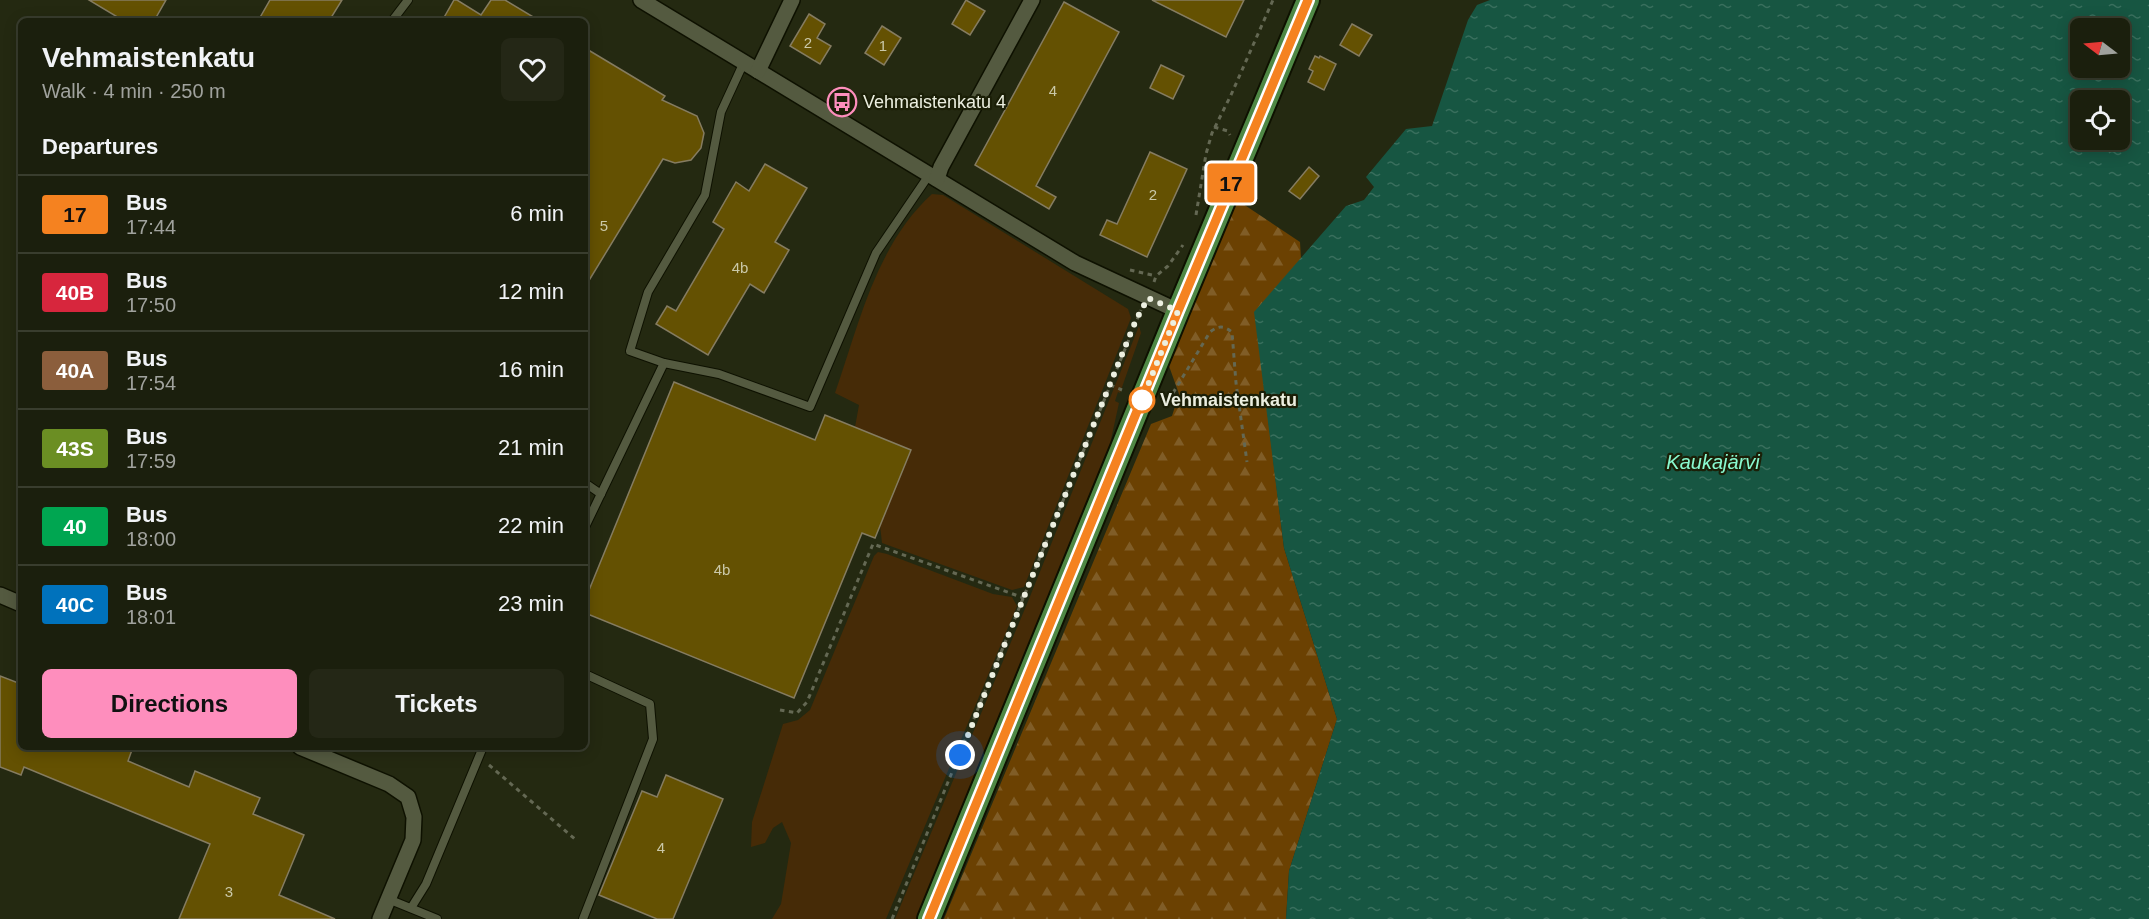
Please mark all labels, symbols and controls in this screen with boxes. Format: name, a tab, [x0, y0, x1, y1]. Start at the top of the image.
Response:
north arrow	[2070, 18, 2130, 78]
map controls	[2070, 18, 2130, 150]
house number: 2	[804, 34, 812, 51]
house number: 1	[879, 37, 887, 54]
button: heart	[501, 38, 564, 101]
text: Vehmaistenkatu	[42, 42, 255, 73]
text: Walk · 4 min · 250 m	[42, 80, 226, 102]
house number: 4	[1049, 82, 1057, 99]
bus stop icon: Vehmaistenkatu 4	[826, 86, 858, 118]
button: locate	[2070, 90, 2130, 150]
place label: Vehmaistenkatu 4	[863, 92, 1006, 112]
text: Departures	[42, 134, 158, 159]
line badge: 17	[1204, 164, 1258, 202]
text: 17	[1219, 172, 1243, 195]
house number: 2	[1149, 186, 1157, 203]
text: Bus	[126, 190, 168, 215]
text: 6 min	[510, 201, 564, 226]
text: 17	[63, 203, 87, 226]
text: 17:44	[126, 216, 176, 238]
house number: 5	[600, 217, 608, 234]
house number: 4b	[732, 259, 748, 276]
text: Bus	[126, 268, 168, 293]
text: 12 min	[498, 279, 564, 304]
text: 40B	[56, 281, 94, 304]
text: 17:50	[126, 294, 176, 316]
text: Bus	[126, 346, 168, 371]
text: 16 min	[498, 357, 564, 382]
text: 40A	[56, 359, 94, 382]
text: 17:54	[126, 372, 176, 394]
marker: Vehmaistenkatu	[1129, 387, 1155, 413]
place label: Vehmaistenkatu	[1160, 390, 1297, 410]
text: Bus	[126, 424, 168, 449]
text: 21 min	[498, 435, 564, 460]
text: 43S	[56, 437, 94, 460]
text: 17:59	[126, 450, 176, 472]
water label: Kaukajärvi	[1666, 451, 1760, 473]
text: Bus	[126, 502, 168, 527]
text: 22 min	[498, 513, 564, 538]
text: 40	[63, 515, 87, 538]
text: 18:00	[126, 528, 176, 550]
house number: 4b	[714, 561, 730, 578]
text: Bus	[126, 580, 168, 605]
text: 23 min	[498, 591, 564, 616]
text: 40C	[56, 593, 94, 616]
text: 18:01	[126, 606, 176, 628]
button: Directions	[42, 669, 297, 738]
button: Tickets	[309, 669, 564, 738]
your location	[945, 740, 975, 770]
house number: 4	[657, 839, 665, 856]
house number: 3	[225, 883, 233, 900]

